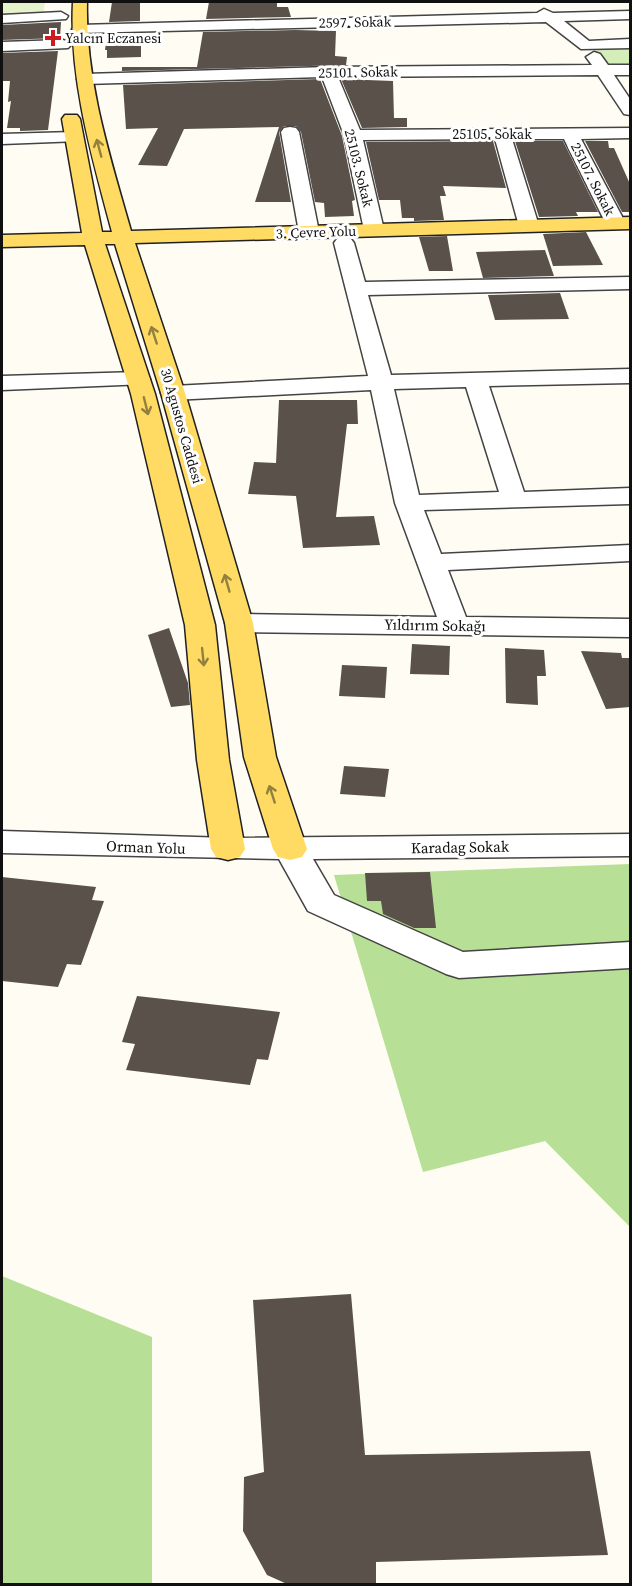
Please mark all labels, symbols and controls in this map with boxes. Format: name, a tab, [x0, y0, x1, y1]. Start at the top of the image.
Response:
street label: 2597. Sokak	[319, 11, 392, 33]
place label: Yalcın Eczanesi	[65, 28, 161, 48]
marker: Yalcın Eczanesi	[46, 31, 60, 45]
street label: 25101. Sokak	[318, 61, 398, 83]
street label: 25105. Sokak	[452, 124, 532, 144]
street label: 25103. Sokak	[340, 127, 378, 209]
one-way arrow	[93, 139, 104, 158]
street label: 25107. Sokak	[566, 139, 620, 219]
street label: 3. Çevre Yolu	[275, 221, 357, 243]
one-way arrow	[148, 326, 159, 345]
street label: 30 Agustos Caddesi	[156, 366, 208, 486]
one-way arrow	[140, 396, 152, 415]
one-way arrow	[221, 574, 233, 593]
street label: Yıldırım Sokağı	[384, 614, 486, 636]
one-way arrow	[198, 647, 209, 667]
one-way arrow	[265, 785, 276, 804]
street label: Orman Yolu	[106, 835, 186, 859]
street label: Karadag Sokak	[411, 836, 510, 858]

